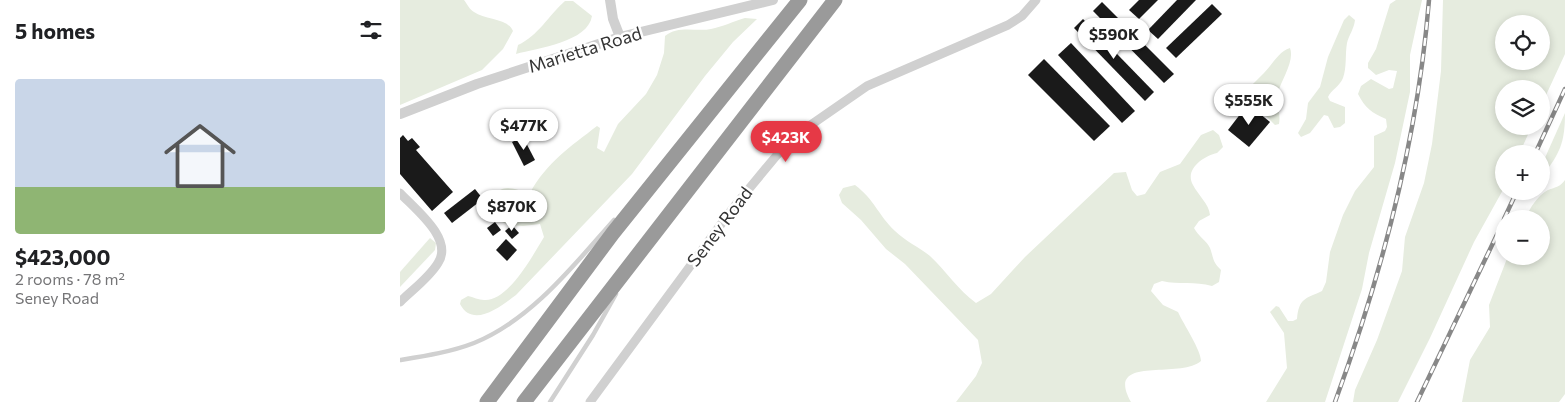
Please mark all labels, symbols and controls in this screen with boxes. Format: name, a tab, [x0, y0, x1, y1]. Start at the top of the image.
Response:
map controls	[1495, 15, 1550, 265]
button: locate	[1495, 15, 1550, 70]
icon: filters	[357, 16, 385, 44]
text: 5 homes	[15, 18, 95, 43]
pin: $590K	[1079, 18, 1149, 60]
street label: Marietta Road	[525, 21, 644, 77]
text: $590K	[1089, 24, 1139, 43]
button: layers	[1495, 80, 1550, 135]
pin: $555K	[1214, 84, 1284, 126]
text: $555K	[1225, 90, 1273, 109]
pin: $477K	[489, 108, 559, 151]
icon: home	[155, 111, 245, 201]
text: $477K	[500, 115, 548, 134]
pin: $423K	[751, 120, 821, 163]
text: $423K	[762, 127, 810, 146]
button: +	[1495, 145, 1550, 200]
street label: Seney Road	[682, 182, 756, 271]
pin: $870K	[477, 190, 547, 232]
text: $870K	[487, 196, 537, 215]
button: −	[1495, 210, 1550, 265]
text: $423,000	[15, 244, 111, 269]
text: 2 rooms · 78 m²	[15, 269, 125, 288]
text: Seney Road	[15, 288, 99, 307]

